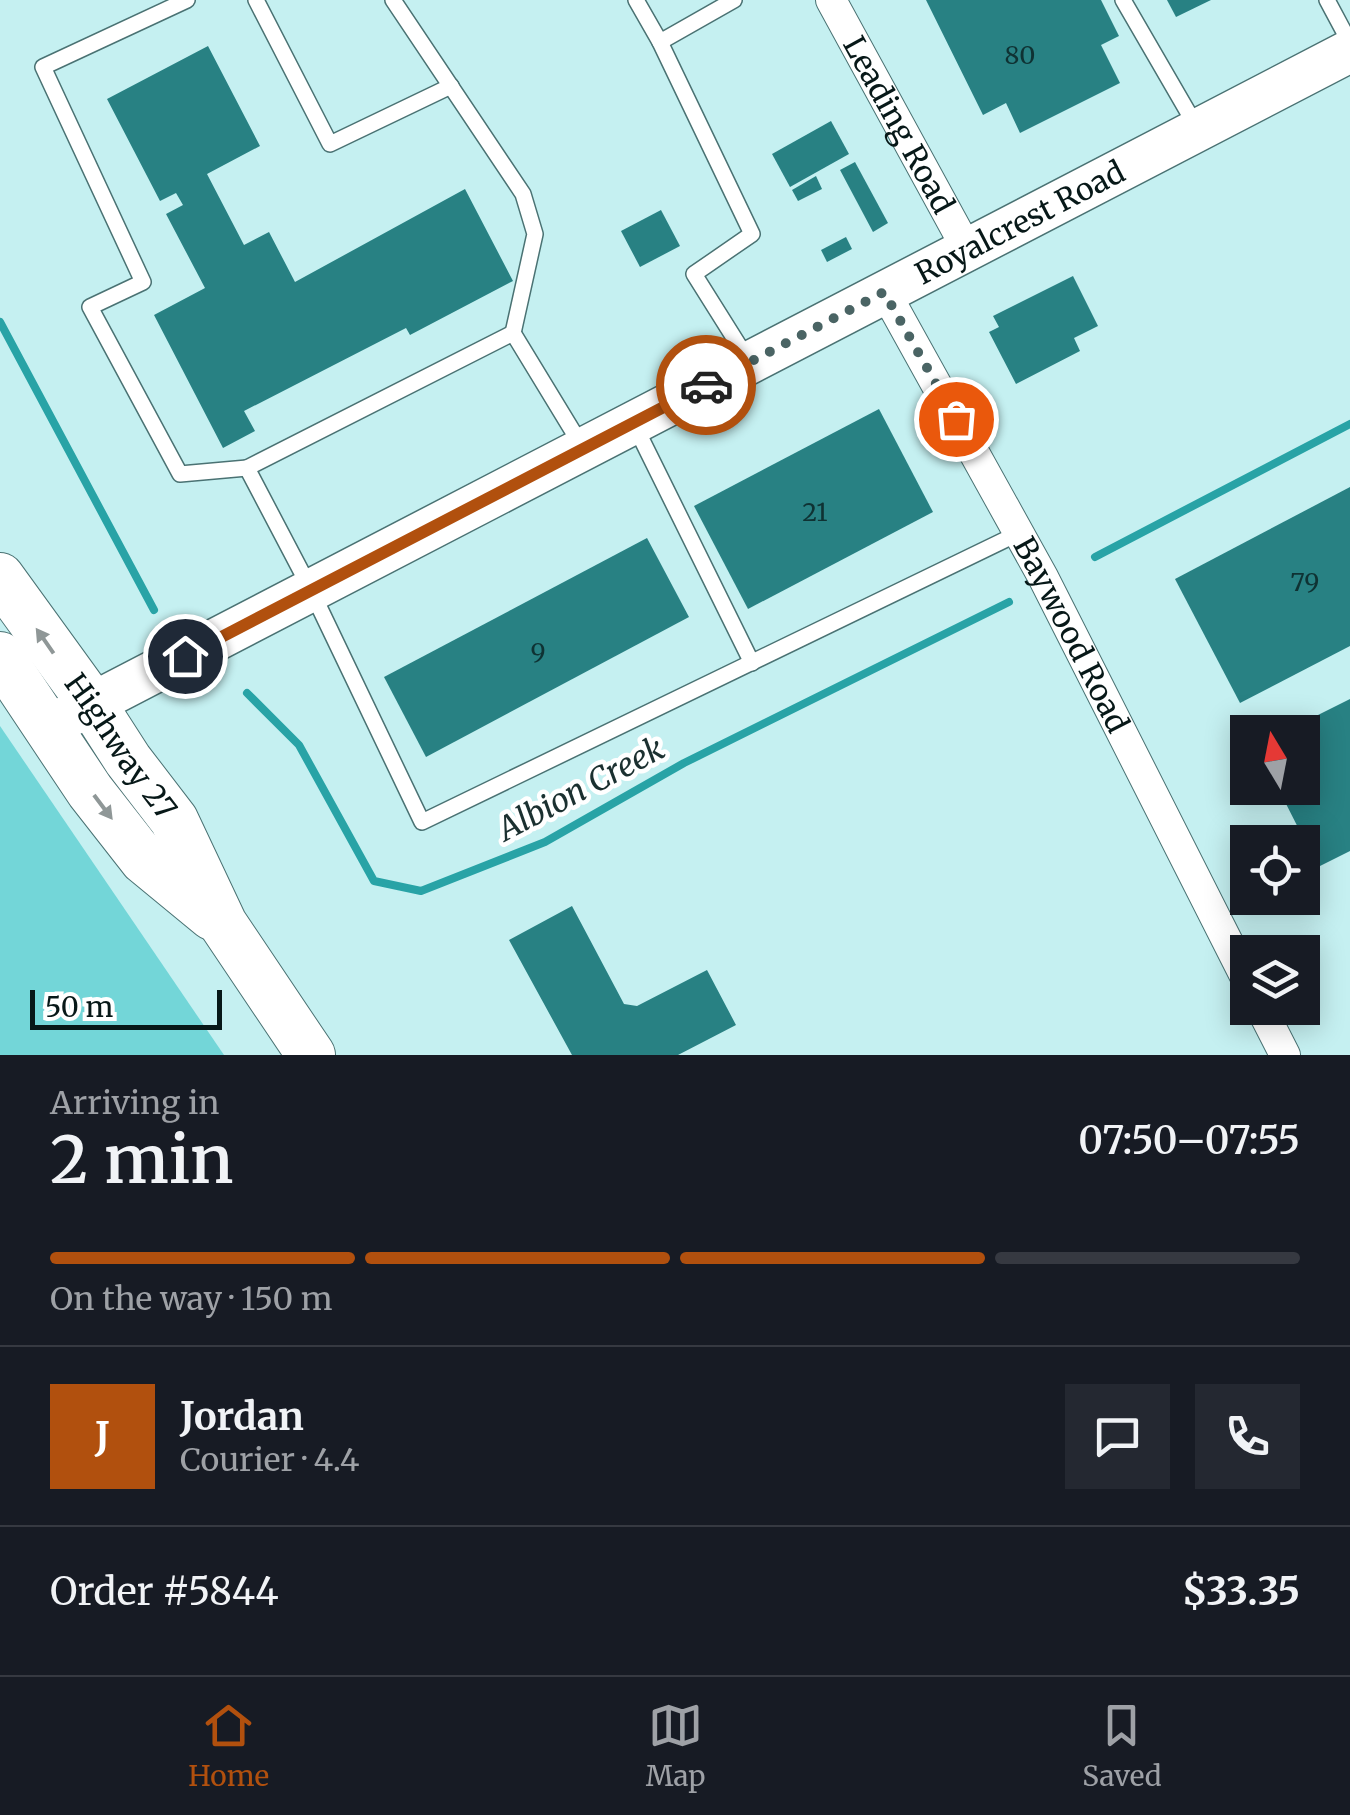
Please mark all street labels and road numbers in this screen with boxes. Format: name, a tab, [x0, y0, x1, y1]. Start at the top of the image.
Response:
street label: Leading Road	[835, 29, 963, 220]
street label: Royalcrest Road	[909, 152, 1131, 292]
street label: Baywood Road	[1005, 530, 1137, 739]
street label: Highway 27	[57, 666, 185, 827]

